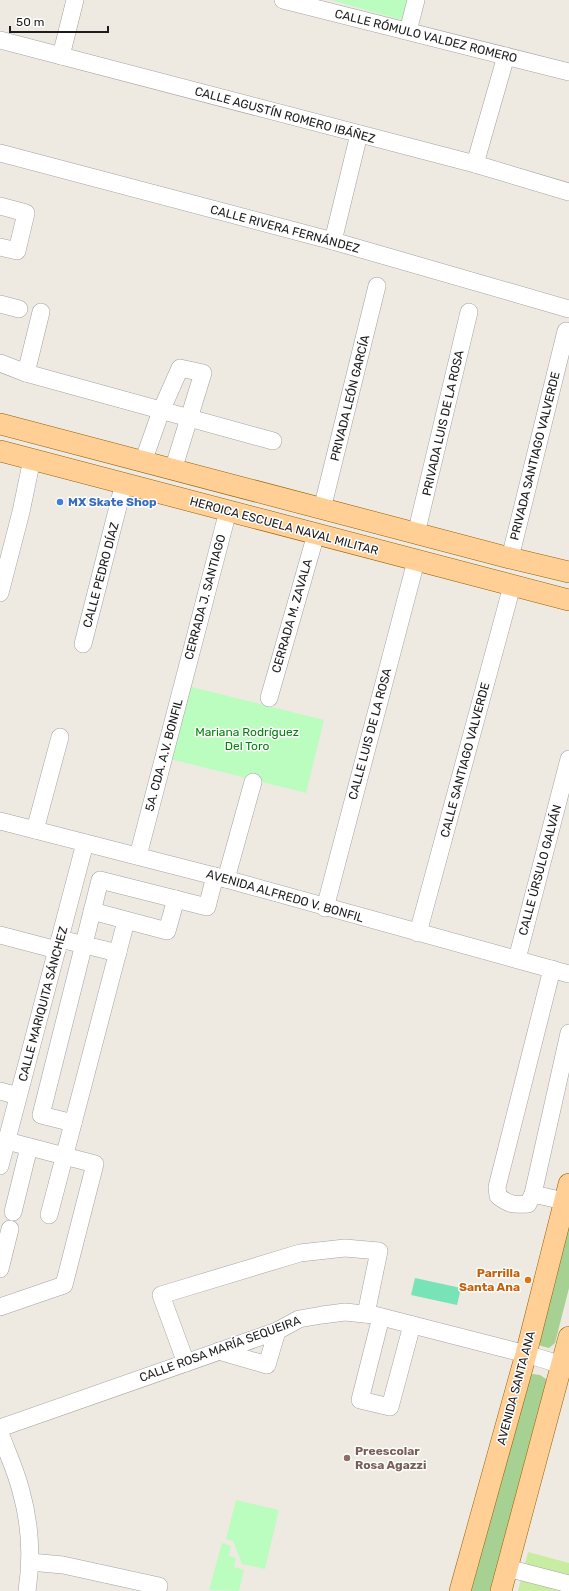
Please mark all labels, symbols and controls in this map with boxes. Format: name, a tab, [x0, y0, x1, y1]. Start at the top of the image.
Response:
street label: CALLE RÓMULO VALDEZ ROMERO	[333, 7, 519, 65]
scale bar	[10, 8, 108, 34]
text: 50 m	[16, 15, 44, 29]
street label: CALLE AGUSTÍN ROMERO IBÁÑEZ	[193, 84, 377, 146]
street label: CALLE RIVERA FERNÁNDEZ	[209, 202, 361, 256]
street label: PRIVADA LEÓN GARCÍA	[328, 333, 372, 463]
street label: PRIVADA LUIS DE LA ROSA	[419, 349, 467, 497]
street label: PRIVADA SANTIAGO VALVERDE	[507, 370, 563, 542]
street label: HEROICA ESCUELA NAVAL MILITAR	[188, 494, 380, 558]
place label: MX Skate Shop	[68, 495, 157, 509]
marker: MX Skate Shop	[55, 497, 65, 507]
street label: CALLE PEDRO DÍAZ	[80, 521, 122, 629]
street label: CERRADA J. SANTIAGO	[182, 533, 228, 661]
street label: CERRADA M. ZAVALA	[269, 557, 315, 675]
street label: CALLE LUIS DE LA ROSA	[346, 667, 394, 801]
street label: CALLE SANTIAGO VALVERDE	[438, 681, 492, 839]
street label: 5A. CDA. A.V. BONFIL	[142, 697, 186, 813]
park label: Mariana Rodríguez Del Toro	[195, 725, 299, 753]
street label: CALLE ÚRSULO GALVÁN	[516, 803, 564, 937]
street label: AVENIDA ALFREDO V. BONFIL	[205, 867, 366, 925]
street label: CALLE MARIQUITA SÁNCHEZ	[16, 925, 70, 1083]
place label: Parrilla Santa Ana	[459, 1266, 520, 1294]
marker: Parrilla Santa Ana	[523, 1275, 533, 1285]
street label: CALLE ROSA MARÍA SEQUEIRA	[137, 1313, 303, 1385]
street label: AVENIDA SANTA ANA	[494, 1329, 538, 1447]
place label: Preescolar Rosa Agazzi	[355, 1444, 426, 1472]
marker: Preescolar Rosa Agazzi	[342, 1453, 352, 1463]

